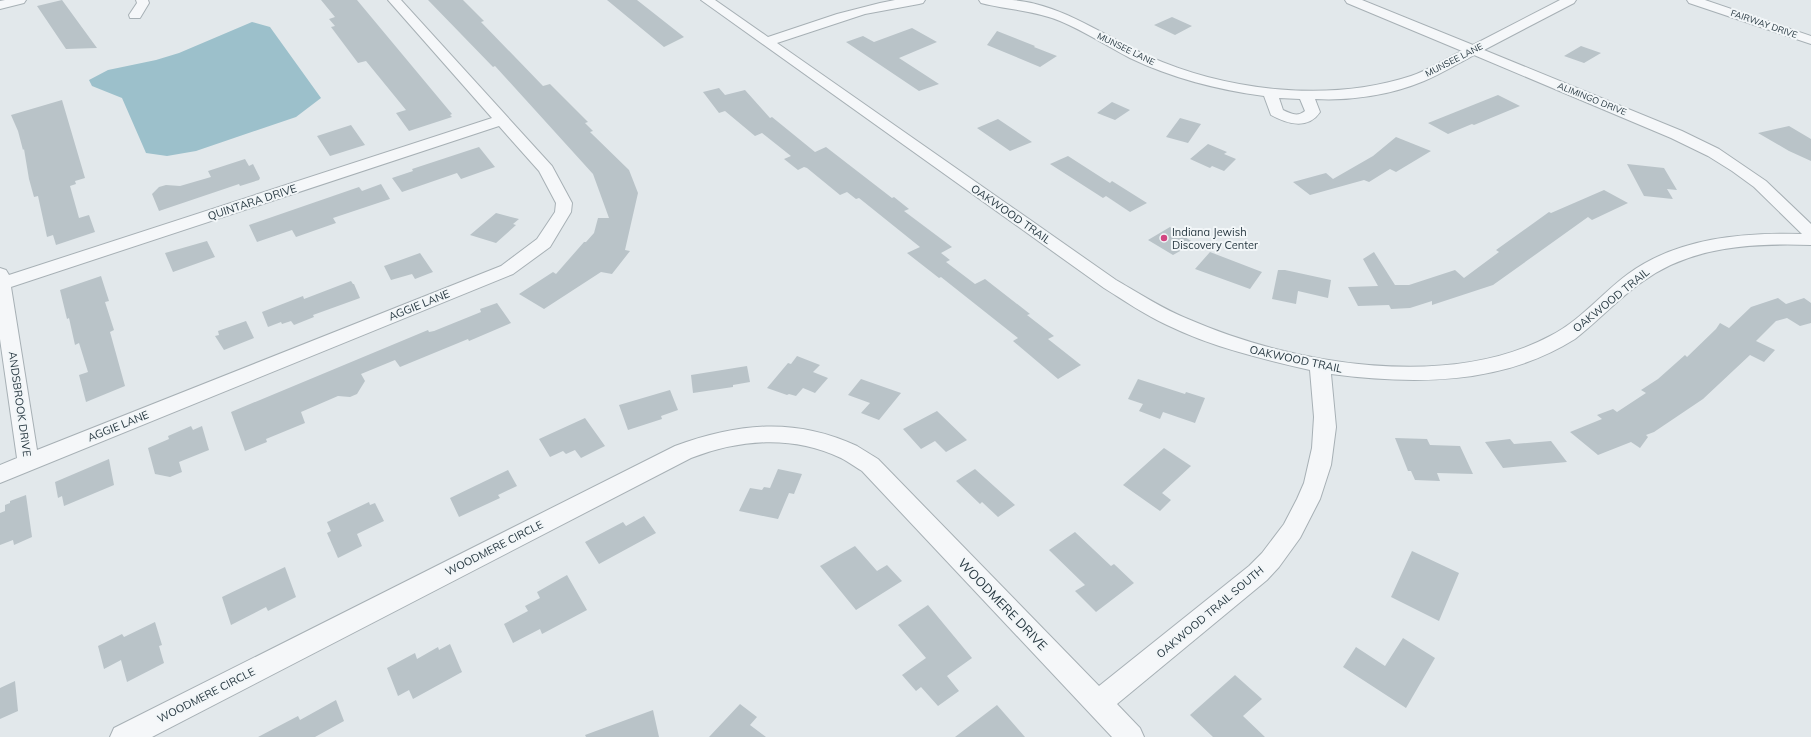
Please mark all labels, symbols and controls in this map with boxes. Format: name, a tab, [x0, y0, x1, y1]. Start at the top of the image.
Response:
street label: FAIRWAY DRIVE	[1729, 7, 1799, 40]
street label: MUNSEE LANE	[1096, 30, 1157, 67]
street label: MUNSEE LANE	[1423, 40, 1484, 79]
street label: ALIMINGO DRIVE	[1556, 80, 1628, 117]
street label: QUINTARA DRIVE	[206, 181, 298, 223]
street label: OAKWOOD TRAIL	[968, 181, 1054, 247]
place label: Indiana Jewish Discovery Center	[1172, 225, 1258, 252]
marker: Indiana Jewish Discovery Center	[1159, 233, 1169, 243]
street label: OAKWOOD TRAIL	[1570, 265, 1652, 335]
street label: AGGIE LANE	[386, 286, 452, 324]
street label: OAKWOOD TRAIL	[1248, 342, 1344, 376]
street label: ANDSBROOK DRIVE	[6, 351, 34, 457]
street label: AGGIE LANE	[85, 407, 151, 445]
street label: WOODMERE CIRCLE	[443, 517, 545, 579]
street label: WOODMERE DRIVE	[955, 555, 1051, 653]
street label: OAKWOOD TRAIL SOUTH	[1153, 563, 1267, 661]
street label: WOODMERE CIRCLE	[155, 664, 257, 726]

